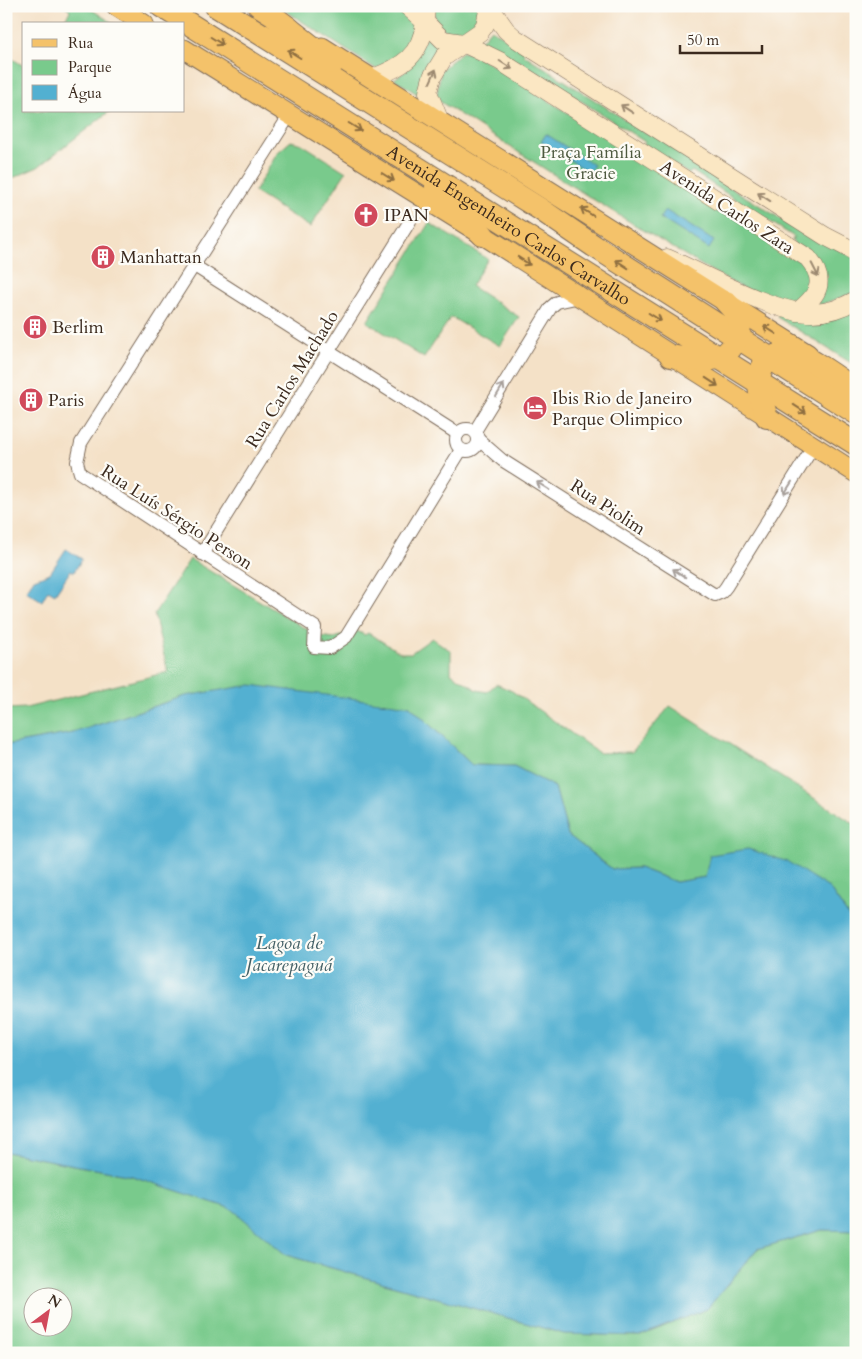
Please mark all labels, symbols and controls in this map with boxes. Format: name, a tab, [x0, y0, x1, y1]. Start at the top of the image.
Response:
legend	[22, 22, 185, 112]
scale bar	[680, 22, 762, 54]
text: 50 m	[687, 30, 719, 50]
text: Rua	[68, 33, 94, 53]
one-way arrow	[210, 37, 224, 47]
one-way arrow	[287, 49, 301, 59]
text: Parque	[68, 57, 112, 77]
one-way arrow	[498, 61, 512, 71]
one-way arrow	[428, 69, 438, 84]
text: Água	[68, 83, 102, 103]
one-way arrow	[620, 104, 634, 114]
one-way arrow	[348, 123, 362, 133]
street label: Avenida Engenheiro Carlos Carvalho	[381, 139, 636, 312]
park label: Praça Família Gracie	[540, 140, 642, 186]
street label: Avenida Carlos Zara	[655, 155, 799, 260]
one-way arrow	[381, 172, 395, 182]
one-way arrow	[757, 191, 771, 201]
church icon: IPAN	[353, 202, 379, 228]
place label: IPAN	[384, 203, 430, 228]
one-way arrow	[581, 207, 595, 217]
building icon: Manhattan	[90, 244, 116, 270]
place label: Manhattan	[120, 245, 203, 270]
one-way arrow	[517, 257, 531, 267]
one-way arrow	[616, 259, 630, 269]
one-way arrow	[811, 262, 820, 277]
street label: Rua Carlos Machado	[240, 305, 345, 453]
one-way arrow	[648, 312, 662, 322]
building icon: Berlim	[22, 314, 48, 340]
place label: Berlim	[52, 315, 105, 340]
one-way arrow	[763, 325, 777, 335]
one-way arrow	[704, 377, 718, 387]
one-way arrow	[496, 383, 506, 397]
place label: Ibis Rio de Janeiro Parque Olimpico	[552, 386, 692, 432]
building icon: Paris	[18, 387, 44, 413]
place label: Paris	[48, 388, 84, 413]
hotel icon: Ibis Rio de Janeiro Parque Olimpico	[522, 395, 548, 421]
one-way arrow	[793, 403, 807, 414]
street label: Rua Luís Sérgio Person	[96, 459, 258, 576]
street label: Rua Piolim	[565, 474, 651, 542]
one-way arrow	[536, 480, 550, 490]
one-way arrow	[782, 481, 793, 495]
one-way arrow	[673, 568, 687, 578]
water label: Lagoa de Jacarepaguá	[242, 930, 333, 978]
north arrow	[22, 1286, 72, 1336]
text: N	[44, 1290, 65, 1313]

